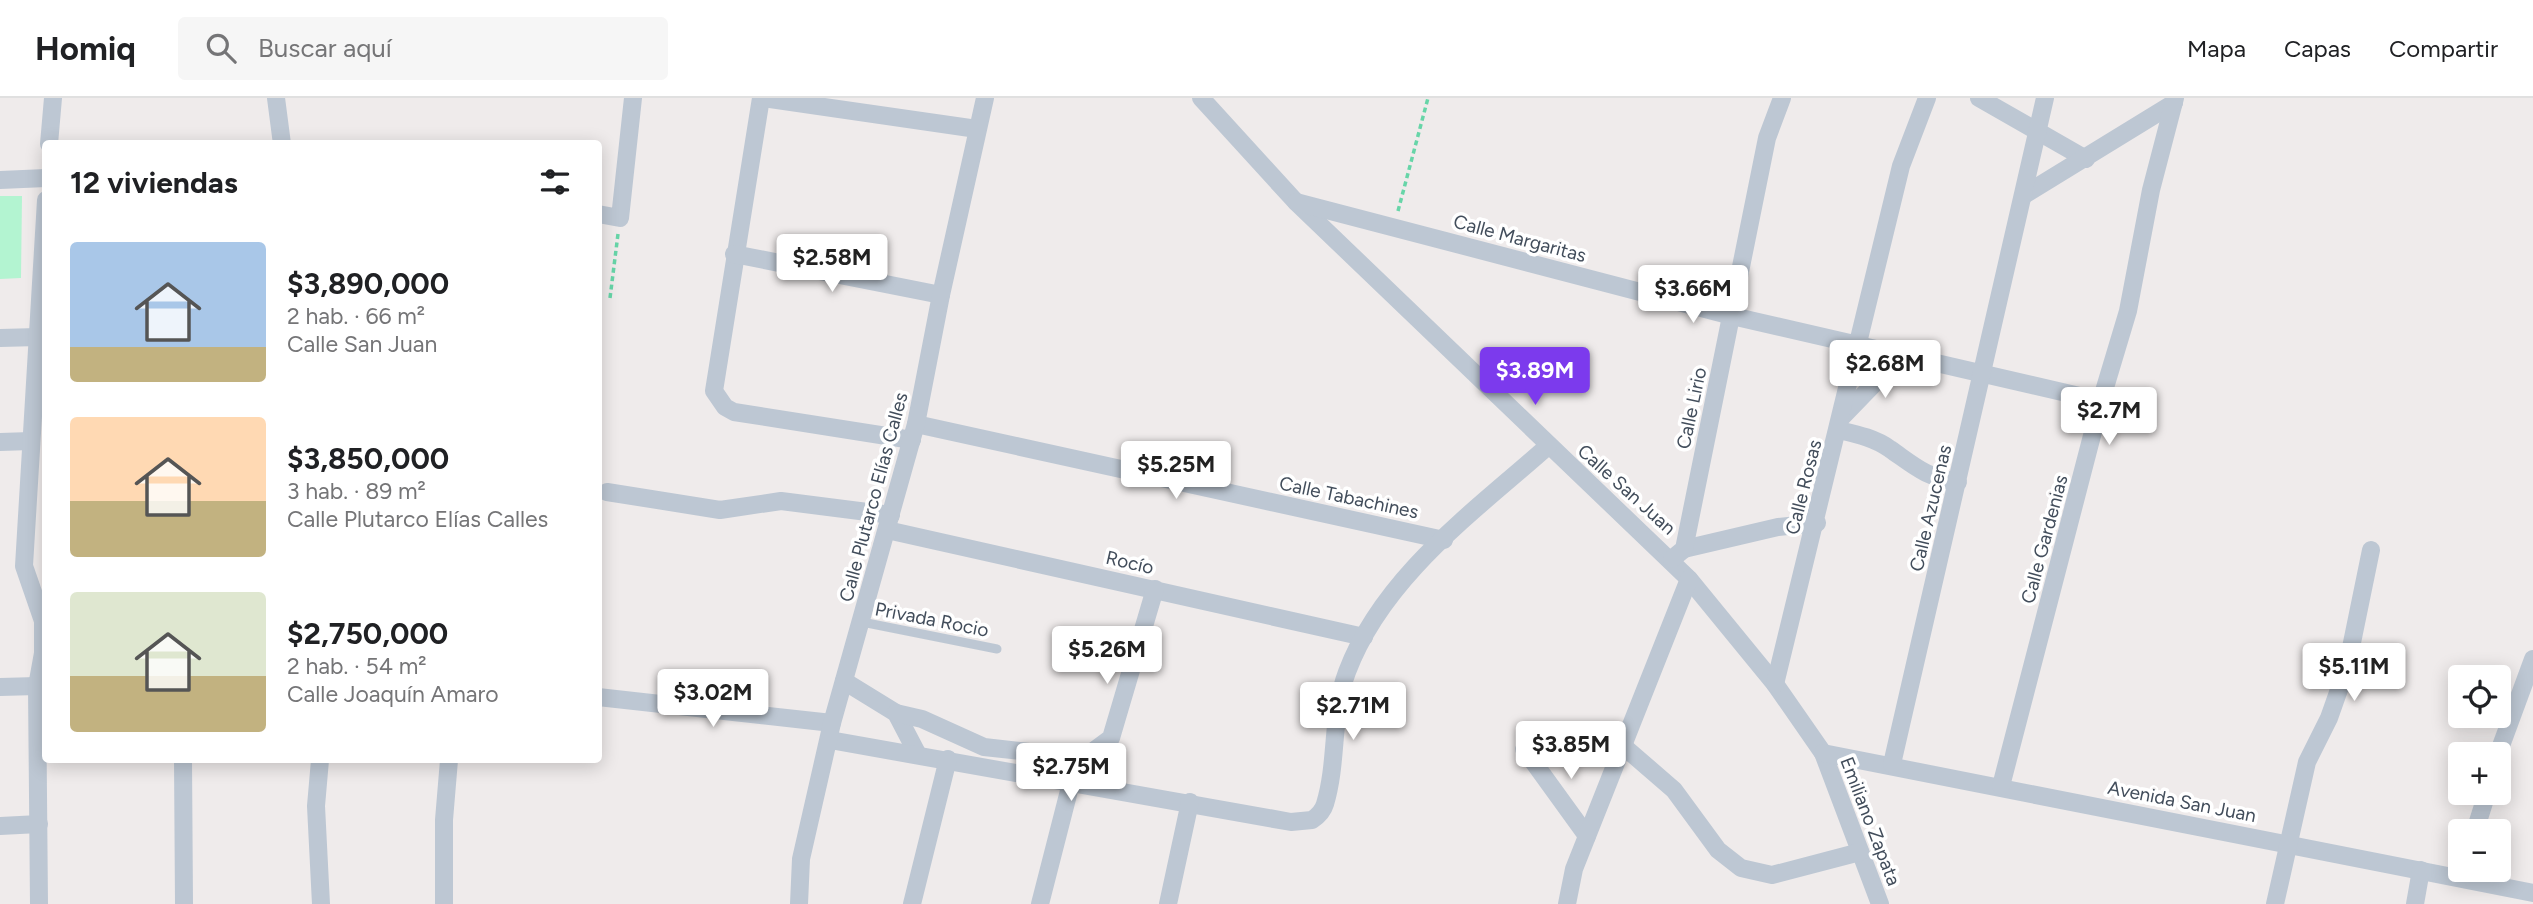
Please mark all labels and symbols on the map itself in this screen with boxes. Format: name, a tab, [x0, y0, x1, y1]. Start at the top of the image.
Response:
street label: Calle Margaritas	[1451, 210, 1589, 267]
pin: $2.58M	[775, 234, 889, 294]
pin: $3.66M	[1636, 266, 1750, 325]
pin: $2.68M	[1828, 341, 1942, 400]
pin: $3.89M	[1478, 348, 1592, 407]
street label: Calle Lirio	[1672, 365, 1711, 451]
pin: $2.7M	[2060, 388, 2158, 447]
street label: Calle Plutarco Elías Calles	[834, 390, 913, 604]
street label: Calle Rosas	[1781, 437, 1826, 537]
street label: Calle San Juan	[1573, 439, 1680, 539]
pin: $5.25M	[1119, 442, 1233, 501]
street label: Calle Azucenas	[1905, 442, 1956, 574]
street label: Calle Tabachines	[1277, 472, 1421, 524]
street label: Calle Gardenias	[2016, 472, 2073, 606]
street label: Rocío	[1104, 546, 1156, 579]
street label: Privada Rocio	[873, 597, 991, 642]
pin: $5.26M	[1050, 626, 1164, 686]
pin: $5.11M	[2297, 644, 2411, 703]
pin: $3.02M	[656, 670, 770, 729]
pin: $2.71M	[1296, 682, 1410, 742]
pin: $3.85M	[1514, 722, 1628, 781]
pin: $2.75M	[1014, 744, 1128, 803]
street label: Emiliano Zapata	[1835, 754, 1906, 889]
street label: Avenida San Juan	[2106, 776, 2258, 827]

